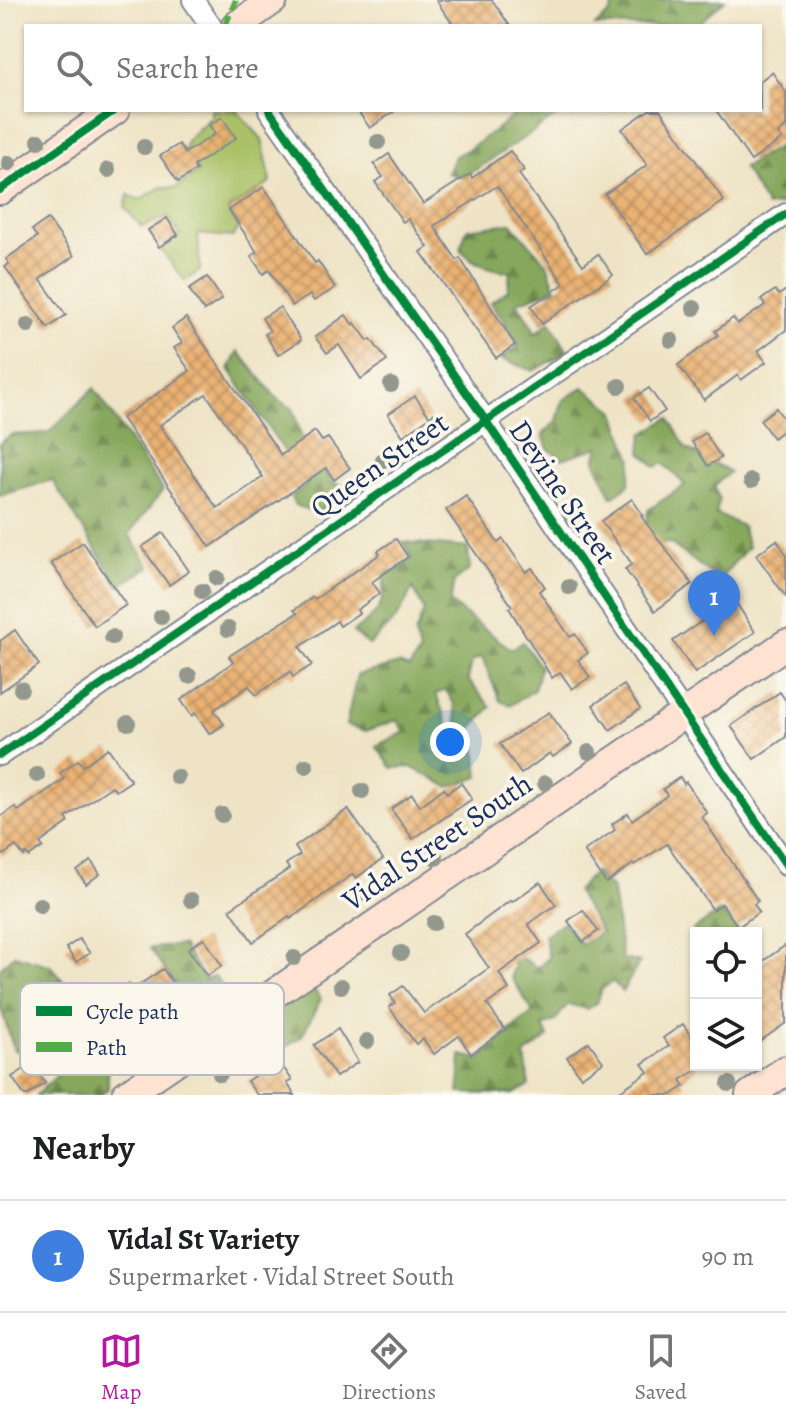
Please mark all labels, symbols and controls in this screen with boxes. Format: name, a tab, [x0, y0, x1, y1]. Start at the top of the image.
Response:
search box	[24, 24, 762, 112]
icon: search	[52, 46, 96, 90]
text: Search here	[116, 48, 259, 88]
street label: Queen Street	[302, 403, 456, 527]
street label: Devine Street	[500, 412, 626, 572]
pin: 1	[688, 570, 740, 636]
your location	[430, 722, 470, 762]
street label: Vidal Street South	[333, 764, 540, 921]
map controls	[690, 927, 762, 1071]
button: locate	[690, 927, 762, 999]
legend	[20, 983, 284, 1075]
text: Cycle path	[86, 997, 179, 1027]
button: layers	[690, 999, 762, 1071]
text: Path	[86, 1033, 127, 1063]
text: Nearby	[32, 1124, 135, 1171]
text: Vidal St Variety	[108, 1219, 299, 1259]
text: 1	[53, 1239, 63, 1274]
text: 90 m	[702, 1239, 754, 1274]
text: Supermarket · Vidal Street South	[108, 1259, 455, 1294]
tab: Map	[99, 1329, 143, 1407]
tab: Directions	[342, 1329, 436, 1407]
tab: Saved	[635, 1329, 687, 1407]

